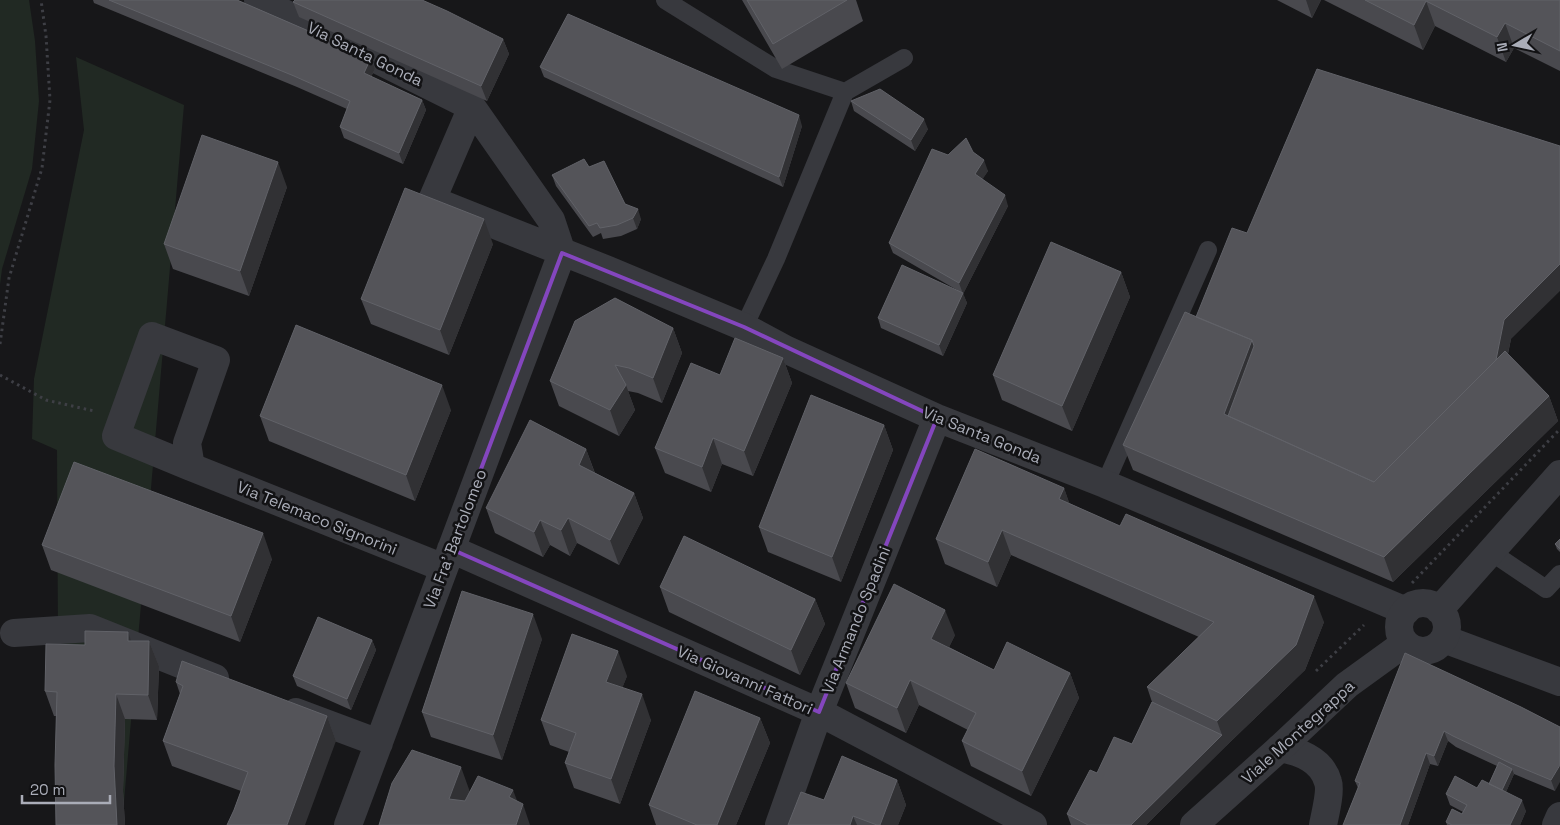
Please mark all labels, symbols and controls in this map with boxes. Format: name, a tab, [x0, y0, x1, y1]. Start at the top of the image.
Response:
street label: Via Santa Gonda	[304, 17, 426, 91]
north arrow	[1490, 20, 1540, 70]
text: N	[1493, 41, 1512, 53]
street label: Via Santa Gonda	[920, 402, 1044, 468]
street label: Via Fra' Bartolomeo	[419, 466, 491, 612]
street label: Via Telemaco Signorini	[234, 476, 400, 560]
street label: Via Armando Spadini	[817, 543, 895, 697]
street label: Via Giovanni Fattori	[674, 641, 816, 719]
street label: Viale Montegrappa	[1237, 676, 1359, 788]
scale bar	[22, 772, 110, 804]
text: 20 m	[30, 780, 65, 799]

